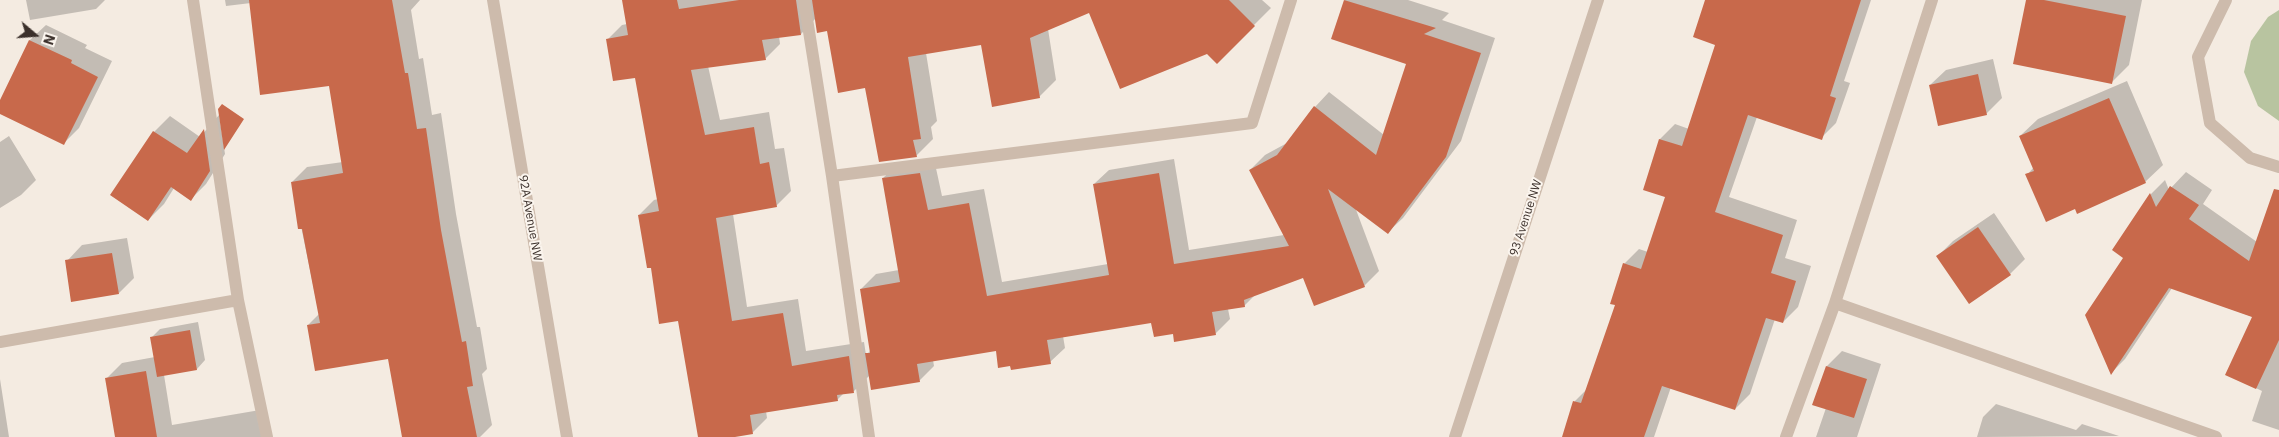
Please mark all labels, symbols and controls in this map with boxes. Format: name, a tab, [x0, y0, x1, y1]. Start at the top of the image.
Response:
north arrow	[10, 10, 60, 60]
text: N	[39, 32, 59, 47]
street label: 92A Avenue NW	[515, 174, 545, 262]
street label: 93 Avenue NW	[1507, 178, 1545, 258]

